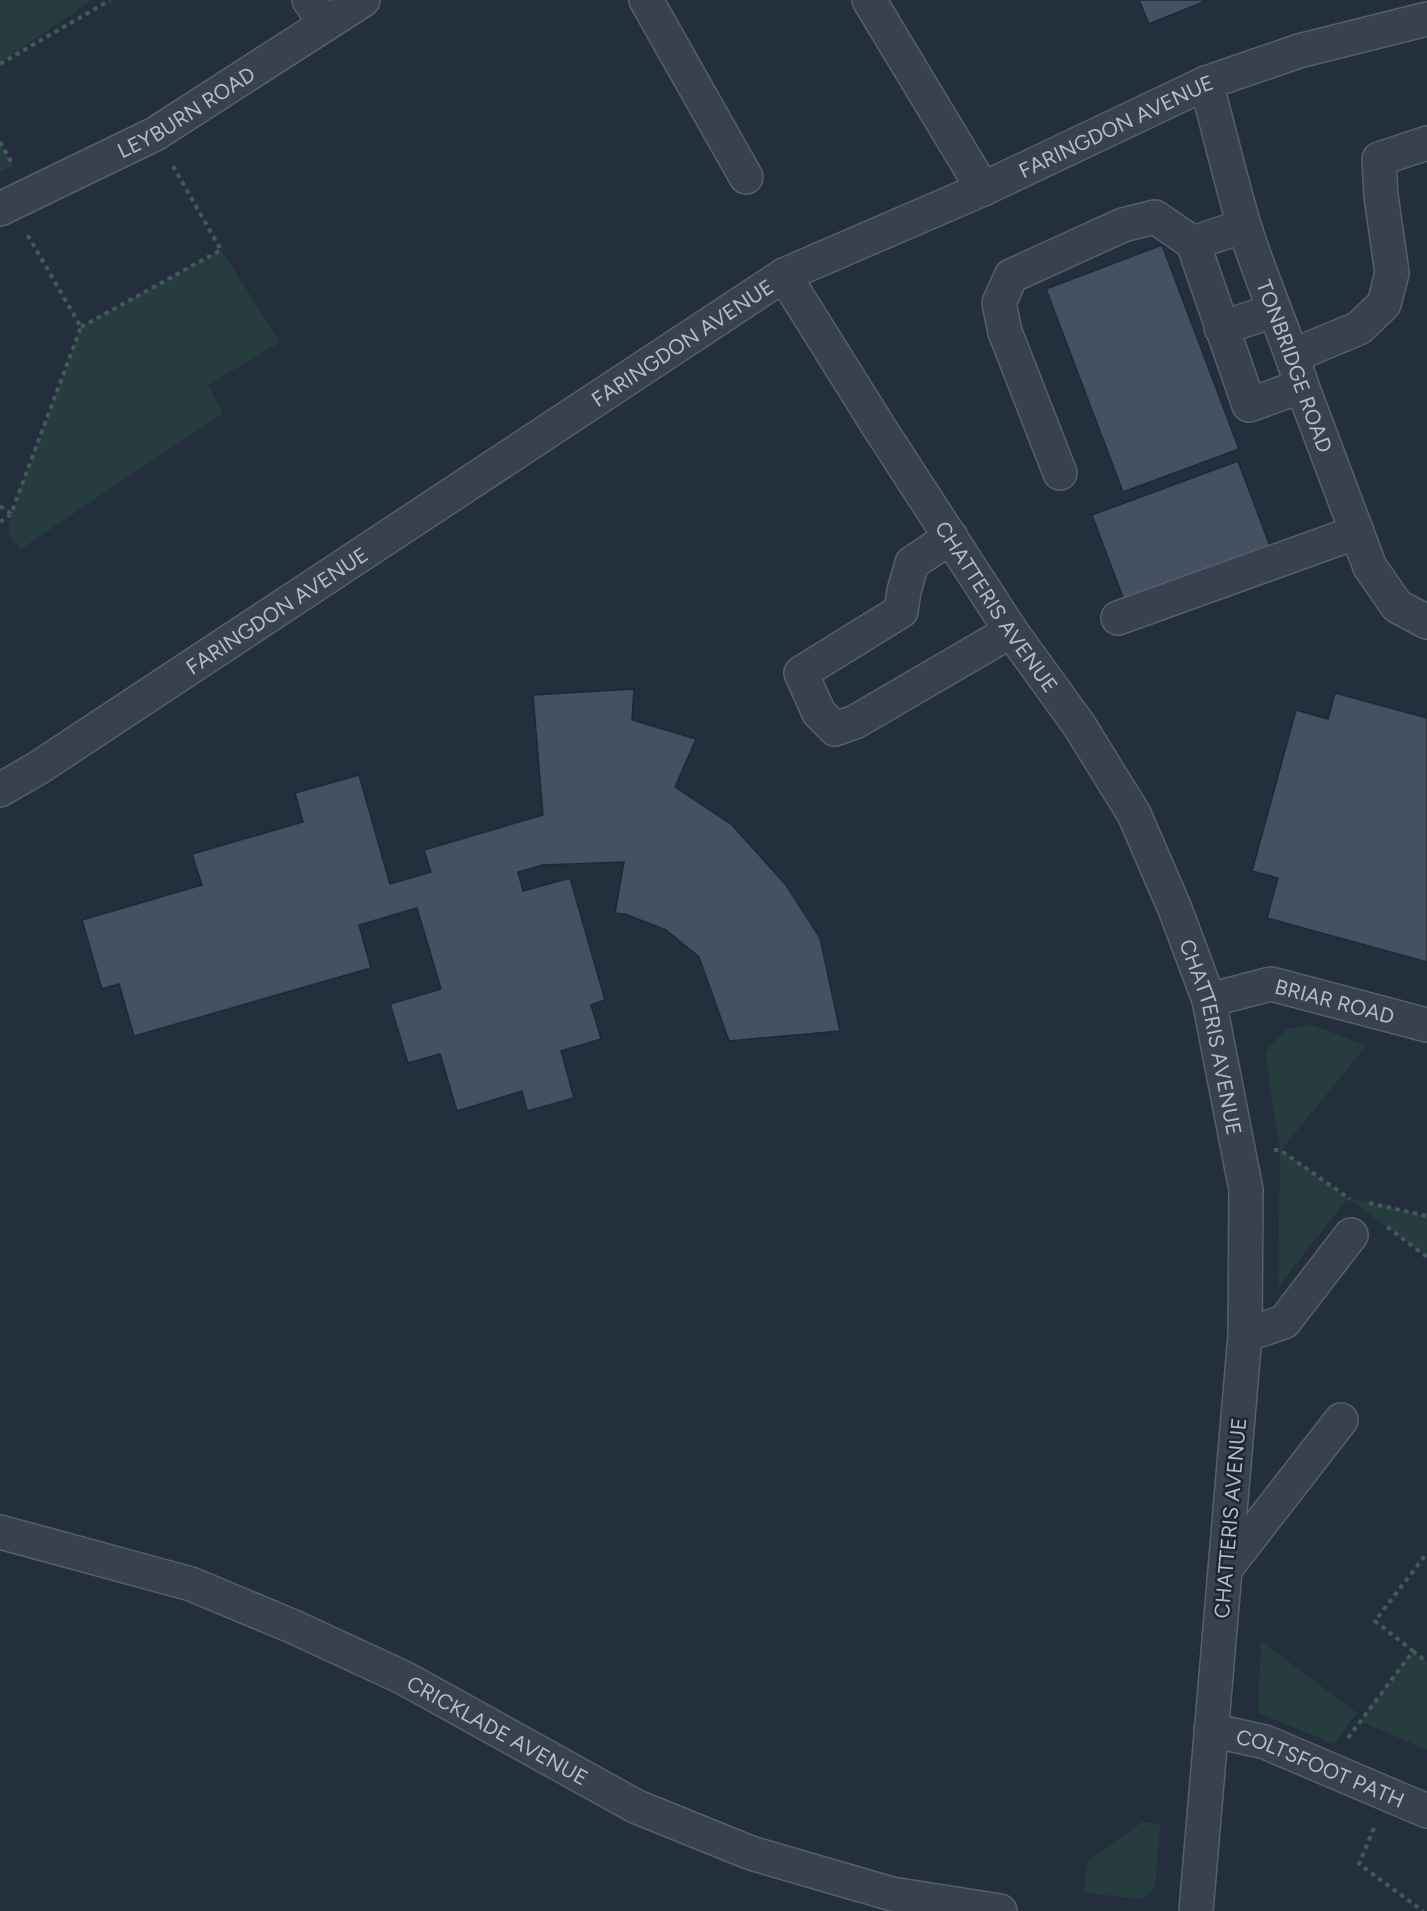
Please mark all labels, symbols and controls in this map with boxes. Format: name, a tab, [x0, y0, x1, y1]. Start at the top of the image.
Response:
street label: LEYBURN ROAD	[113, 61, 259, 163]
street label: FARINGDON AVENUE	[1014, 69, 1216, 183]
street label: FARINGDON AVENUE	[586, 273, 778, 411]
street label: TONBRIDGE ROAD	[1252, 276, 1338, 456]
street label: CHATTERIS AVENUE	[930, 516, 1064, 697]
street label: FARINGDON AVENUE	[181, 541, 372, 679]
street label: CHATTERIS AVENUE	[1175, 936, 1247, 1137]
street label: BRIAR ROAD	[1272, 973, 1397, 1028]
street label: CHATTERIS AVENUE	[1209, 1417, 1251, 1619]
street label: CRICKLADE AVENUE	[403, 1670, 593, 1790]
street label: COLTSFOOT PATH	[1234, 1724, 1408, 1812]

